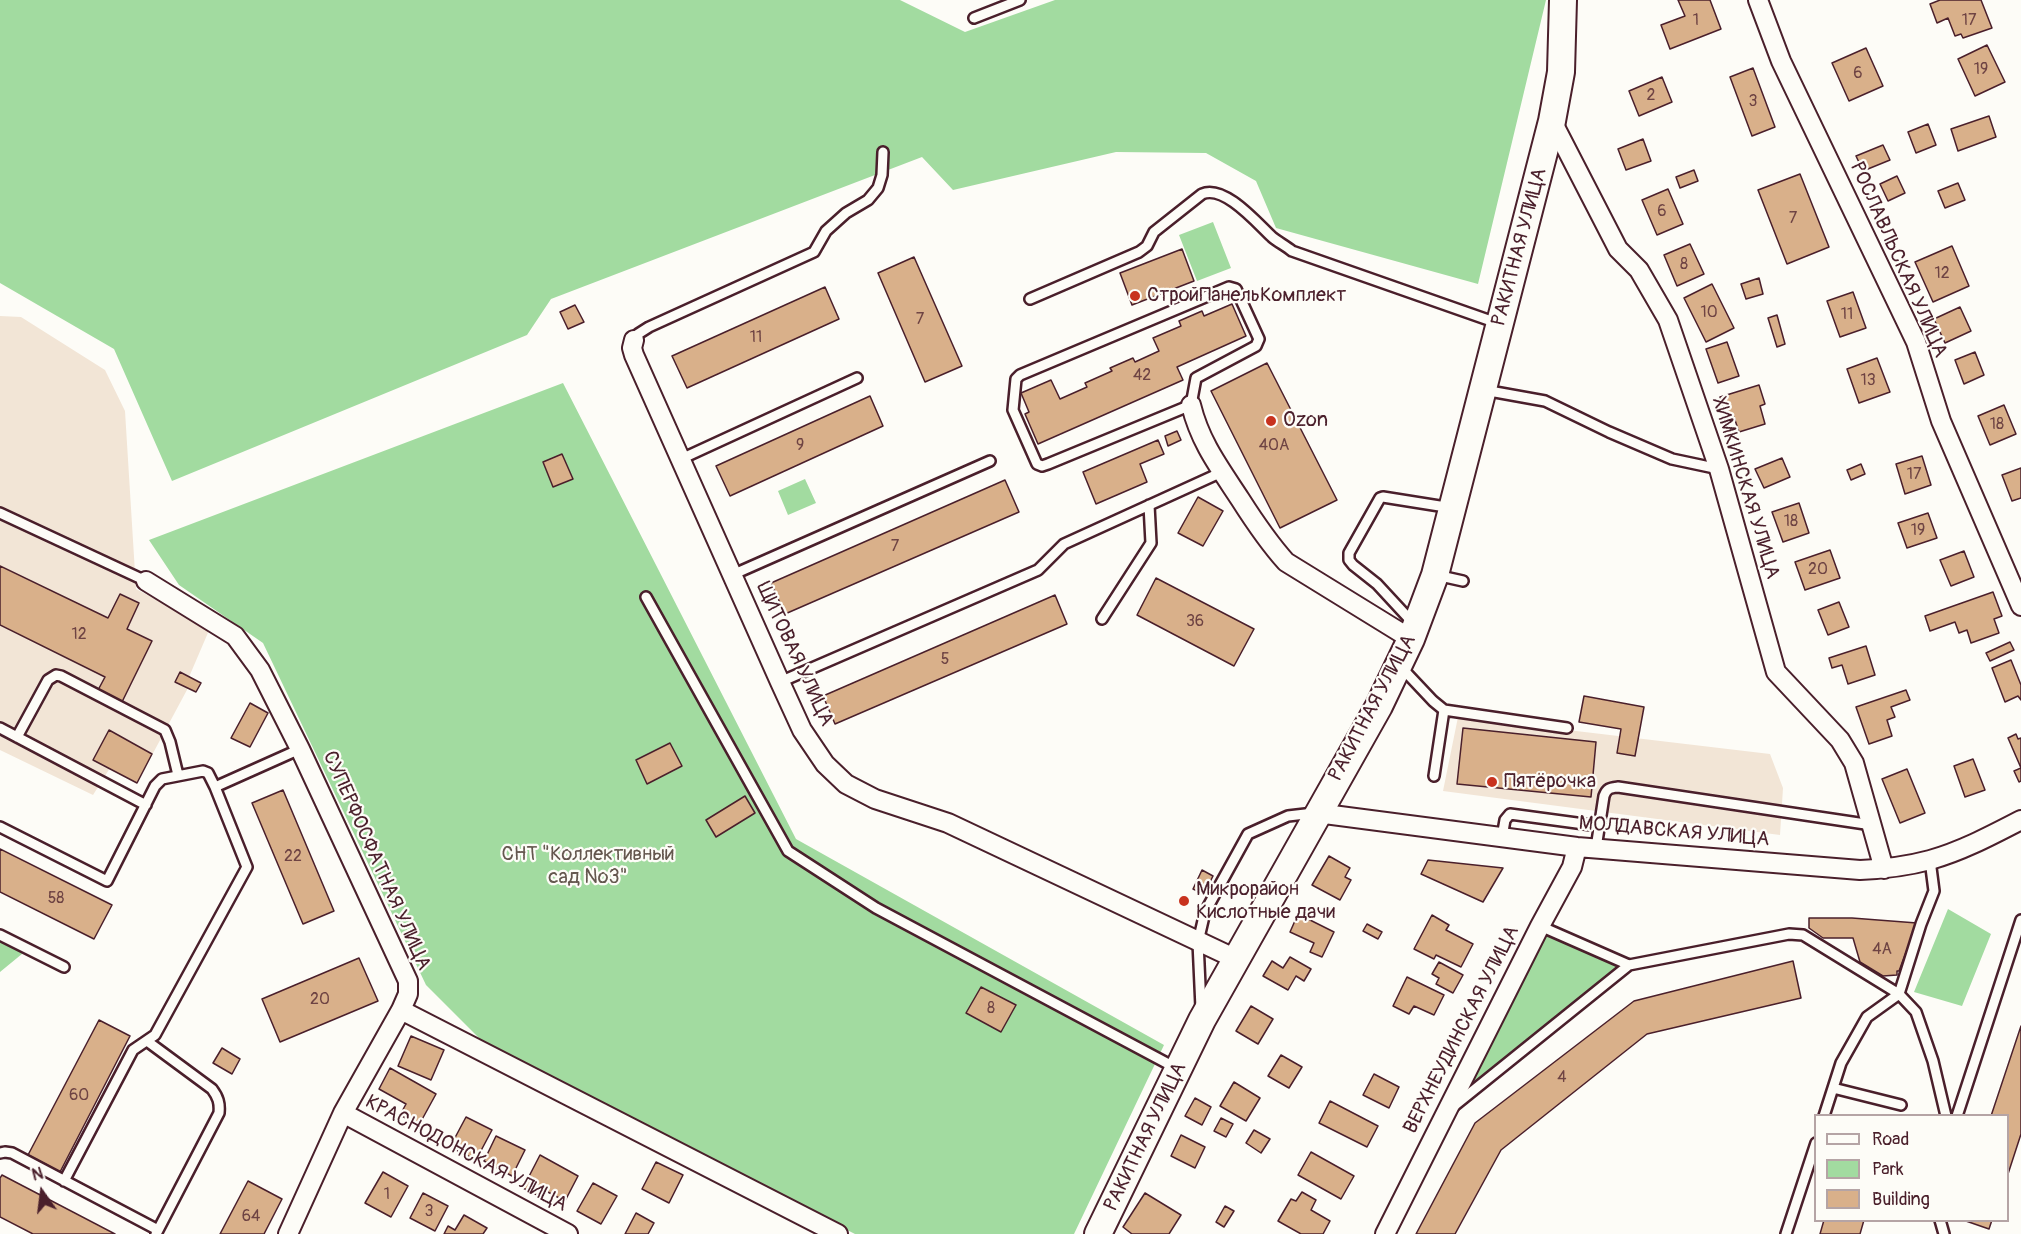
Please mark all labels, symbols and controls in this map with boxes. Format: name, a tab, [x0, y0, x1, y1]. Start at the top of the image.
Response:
house number: 1	[1693, 11, 1699, 31]
house number: 17	[1962, 11, 1976, 31]
house number: 19	[1974, 60, 1988, 80]
house number: 6	[1853, 64, 1863, 84]
house number: 2	[1647, 86, 1655, 106]
house number: 3	[1749, 92, 1757, 112]
street label: РОСЛАВЛЬСКАЯ УЛИЦА	[1844, 159, 1952, 361]
street label: РАКИТНАЯ УЛИЦА	[1487, 166, 1553, 328]
house number: 6	[1657, 202, 1667, 222]
house number: 7	[1789, 209, 1797, 229]
house number: 8	[1680, 255, 1688, 275]
house number: 12	[1934, 264, 1950, 284]
place label: СтройПанельКомплект	[1147, 284, 1346, 308]
marker: СтройПанельКомплект	[1128, 289, 1142, 303]
house number: 10	[1700, 303, 1718, 323]
house number: 11	[1841, 305, 1853, 325]
house number: 7	[916, 310, 924, 330]
house number: 11	[750, 328, 762, 348]
house number: 42	[1133, 366, 1151, 386]
house number: 13	[1860, 371, 1876, 391]
street label: ХИМКИНСКАЯ УЛИЦА	[1706, 394, 1784, 582]
place label: Ozon	[1283, 409, 1328, 433]
marker: Ozon	[1264, 414, 1278, 428]
house number: 18	[1990, 415, 2004, 435]
house number: 9	[796, 436, 804, 456]
house number: 40А	[1259, 436, 1289, 456]
house number: 17	[1907, 465, 1921, 485]
house number: 18	[1784, 512, 1798, 532]
house number: 19	[1911, 521, 1925, 541]
house number: 7	[891, 537, 899, 557]
house number: 20	[1808, 560, 1828, 580]
street label: ЩИТОВАЯ УЛИЦА	[750, 578, 838, 730]
house number: 36	[1186, 612, 1204, 632]
house number: 12	[71, 625, 87, 645]
street label: РАКИТНАЯ УЛИЦА	[1324, 631, 1422, 785]
house number: 5	[941, 650, 949, 670]
street label: СУПЕРФОСФАТНАЯ УЛИЦА	[317, 748, 435, 974]
place label: Пятёрочка	[1504, 770, 1596, 794]
marker: Пятёрочка	[1485, 775, 1499, 789]
street label: МОЛДАВСКАЯ УЛИЦА	[1578, 812, 1770, 852]
park label: СНТ "Коллективный сад №3"	[501, 843, 675, 890]
house number: 22	[284, 847, 302, 867]
place label: Микрорайон Кислотные дачи	[1196, 878, 1335, 925]
house number: 58	[48, 889, 64, 909]
marker: Микрорайон Кислотные дачи	[1177, 894, 1191, 908]
street label: ВЕРХНЕУДИНСКАЯ УЛИЦА	[1399, 922, 1525, 1138]
house number: 4А	[1872, 940, 1892, 960]
house number: 20	[310, 990, 330, 1010]
house number: 8	[987, 999, 995, 1019]
street label: РАКИТНАЯ УЛИЦА	[1100, 1059, 1192, 1215]
house number: 4	[1557, 1068, 1567, 1088]
house number: 60	[69, 1086, 89, 1106]
street label: КРАСНОДОНСКАЯ УЛИЦА	[361, 1090, 571, 1218]
legend	[1814, 1114, 2009, 1222]
text: Road	[1872, 1128, 1909, 1151]
text: Park	[1872, 1158, 1904, 1181]
north arrow	[12, 1162, 72, 1222]
text: N	[30, 1164, 45, 1186]
house number: 1	[384, 1185, 390, 1205]
text: Building	[1872, 1188, 1930, 1211]
house number: 3	[425, 1202, 433, 1222]
house number: 64	[242, 1207, 260, 1227]

